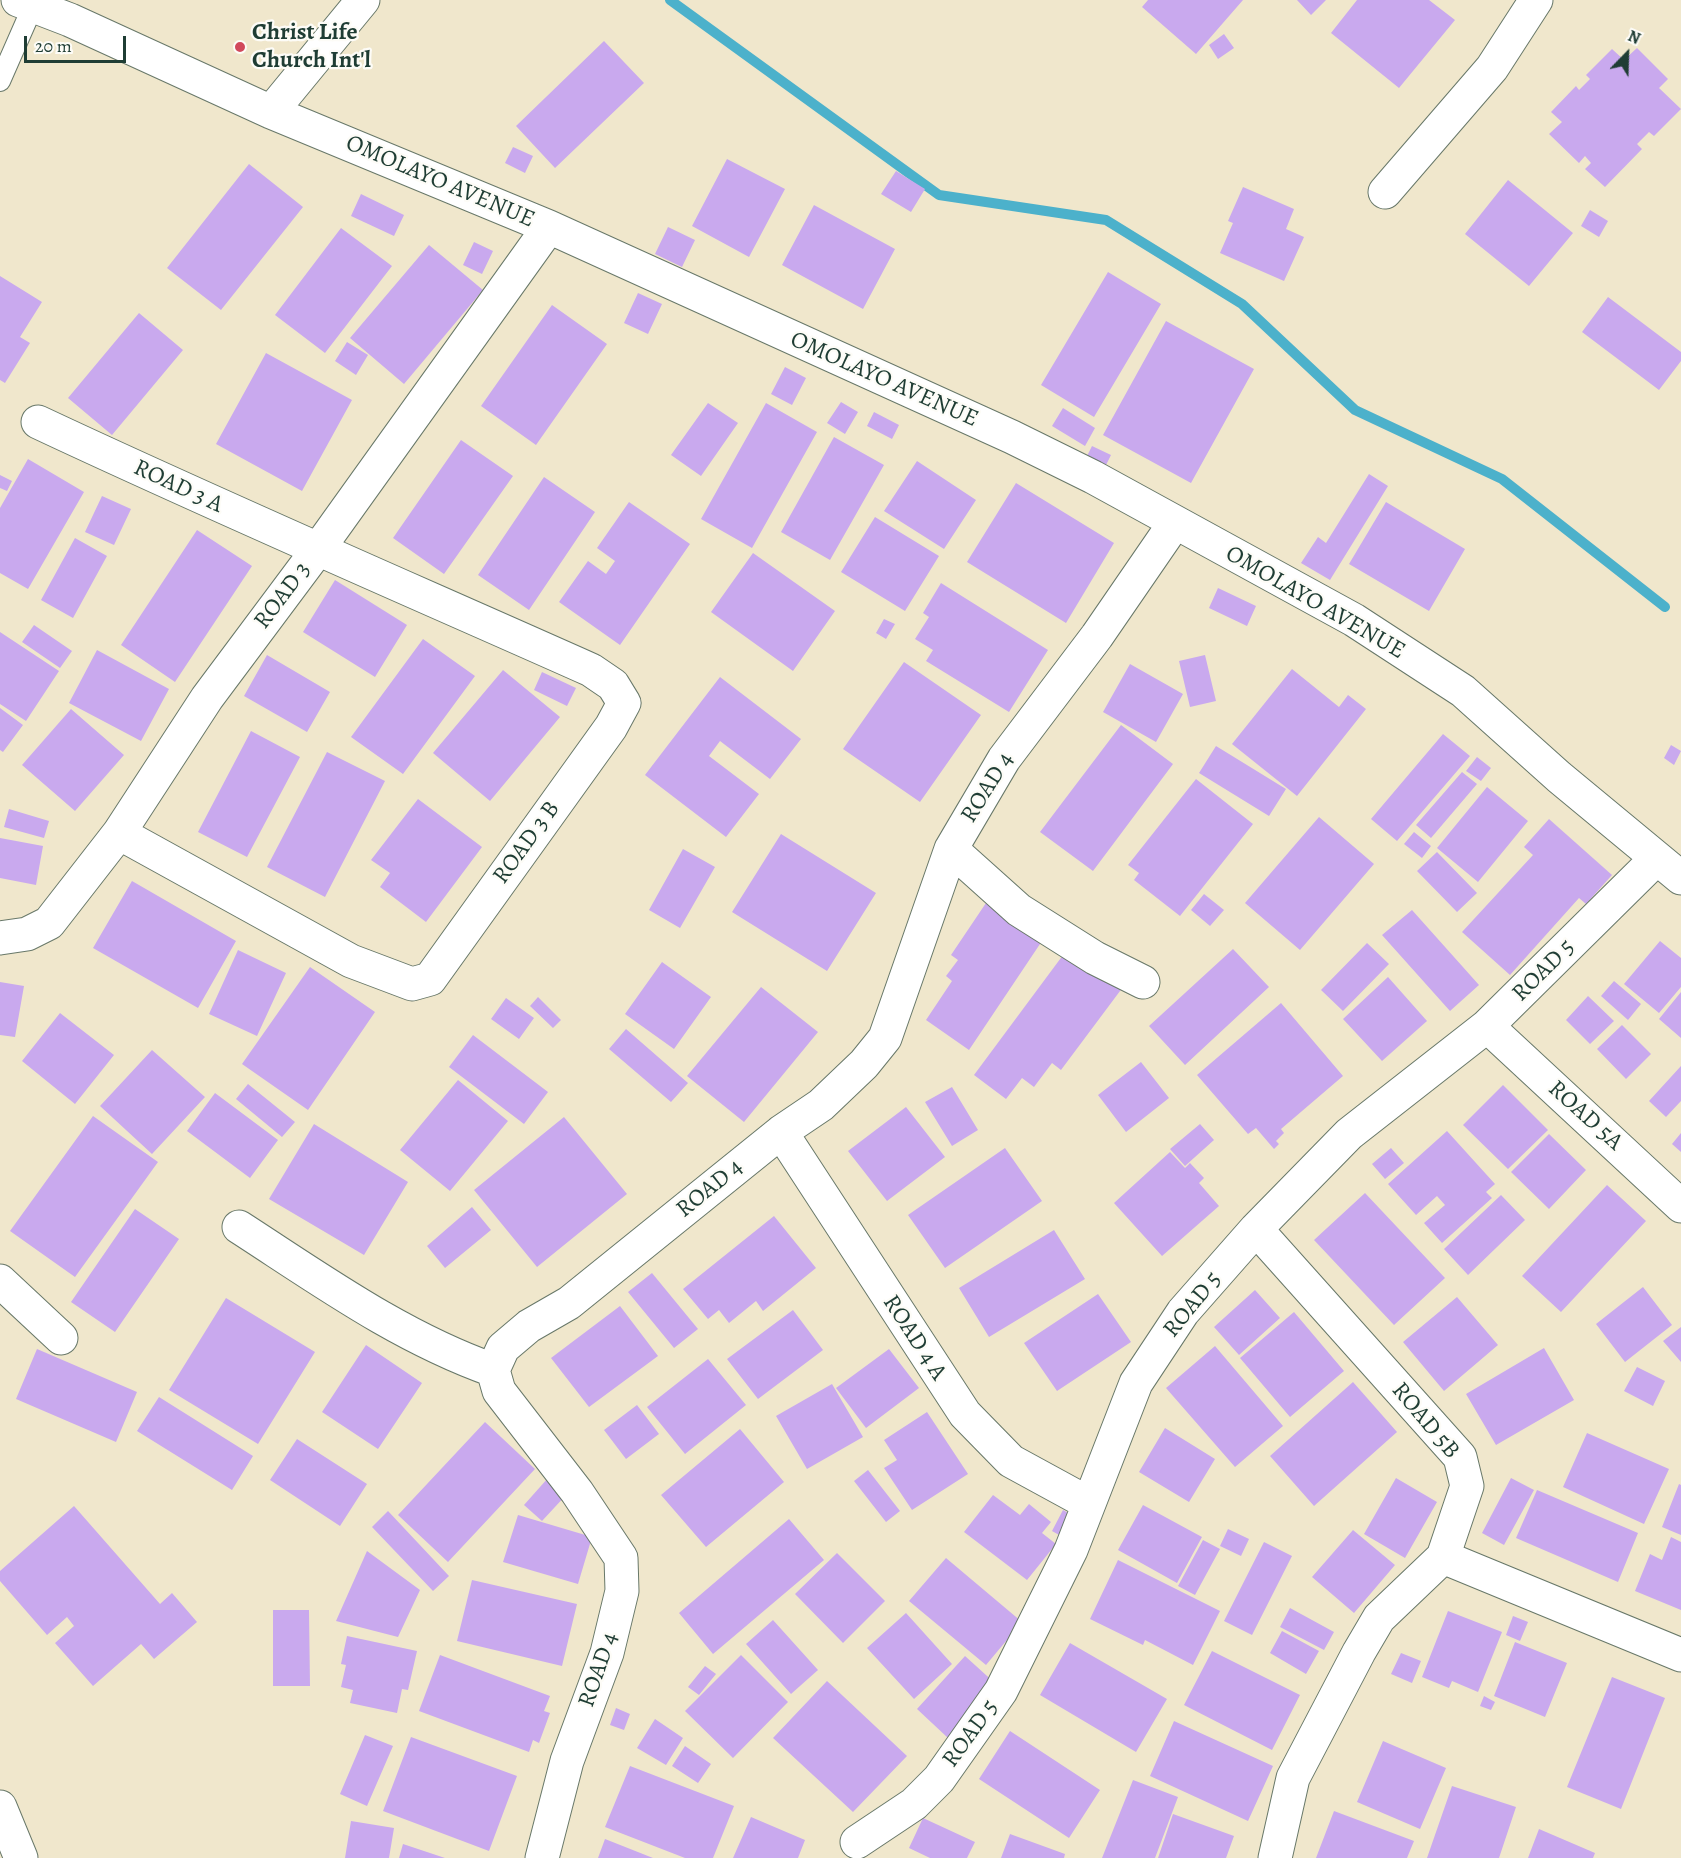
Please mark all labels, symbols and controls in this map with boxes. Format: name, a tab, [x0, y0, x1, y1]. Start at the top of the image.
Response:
place label: Christ Life Church Int'l	[252, 19, 371, 75]
scale bar	[27, 24, 129, 62]
north arrow	[1597, 24, 1657, 84]
text: N	[1624, 25, 1644, 50]
text: 20 m	[35, 34, 72, 58]
marker: Christ Life Church Int'l	[233, 40, 247, 54]
street label: OMOLAYO AVENUE	[341, 129, 539, 235]
street label: OMOLAYO AVENUE	[786, 326, 982, 434]
street label: ROAD 3 A	[129, 454, 227, 520]
street label: OMOLAYO AVENUE	[1220, 540, 1410, 666]
street label: ROAD 3	[249, 557, 317, 635]
street label: ROAD 4	[955, 748, 1021, 828]
street label: ROAD 3 B	[487, 796, 567, 890]
street label: ROAD 5	[1507, 934, 1581, 1008]
street label: ROAD 5A	[1542, 1075, 1628, 1157]
street label: ROAD 4	[671, 1153, 749, 1225]
street label: ROAD 5	[1158, 1266, 1228, 1344]
street label: ROAD 4 A	[876, 1290, 952, 1386]
street label: ROAD 5B	[1385, 1377, 1465, 1465]
street label: ROAD 4	[573, 1629, 625, 1711]
street label: ROAD 5	[937, 1694, 1005, 1774]

